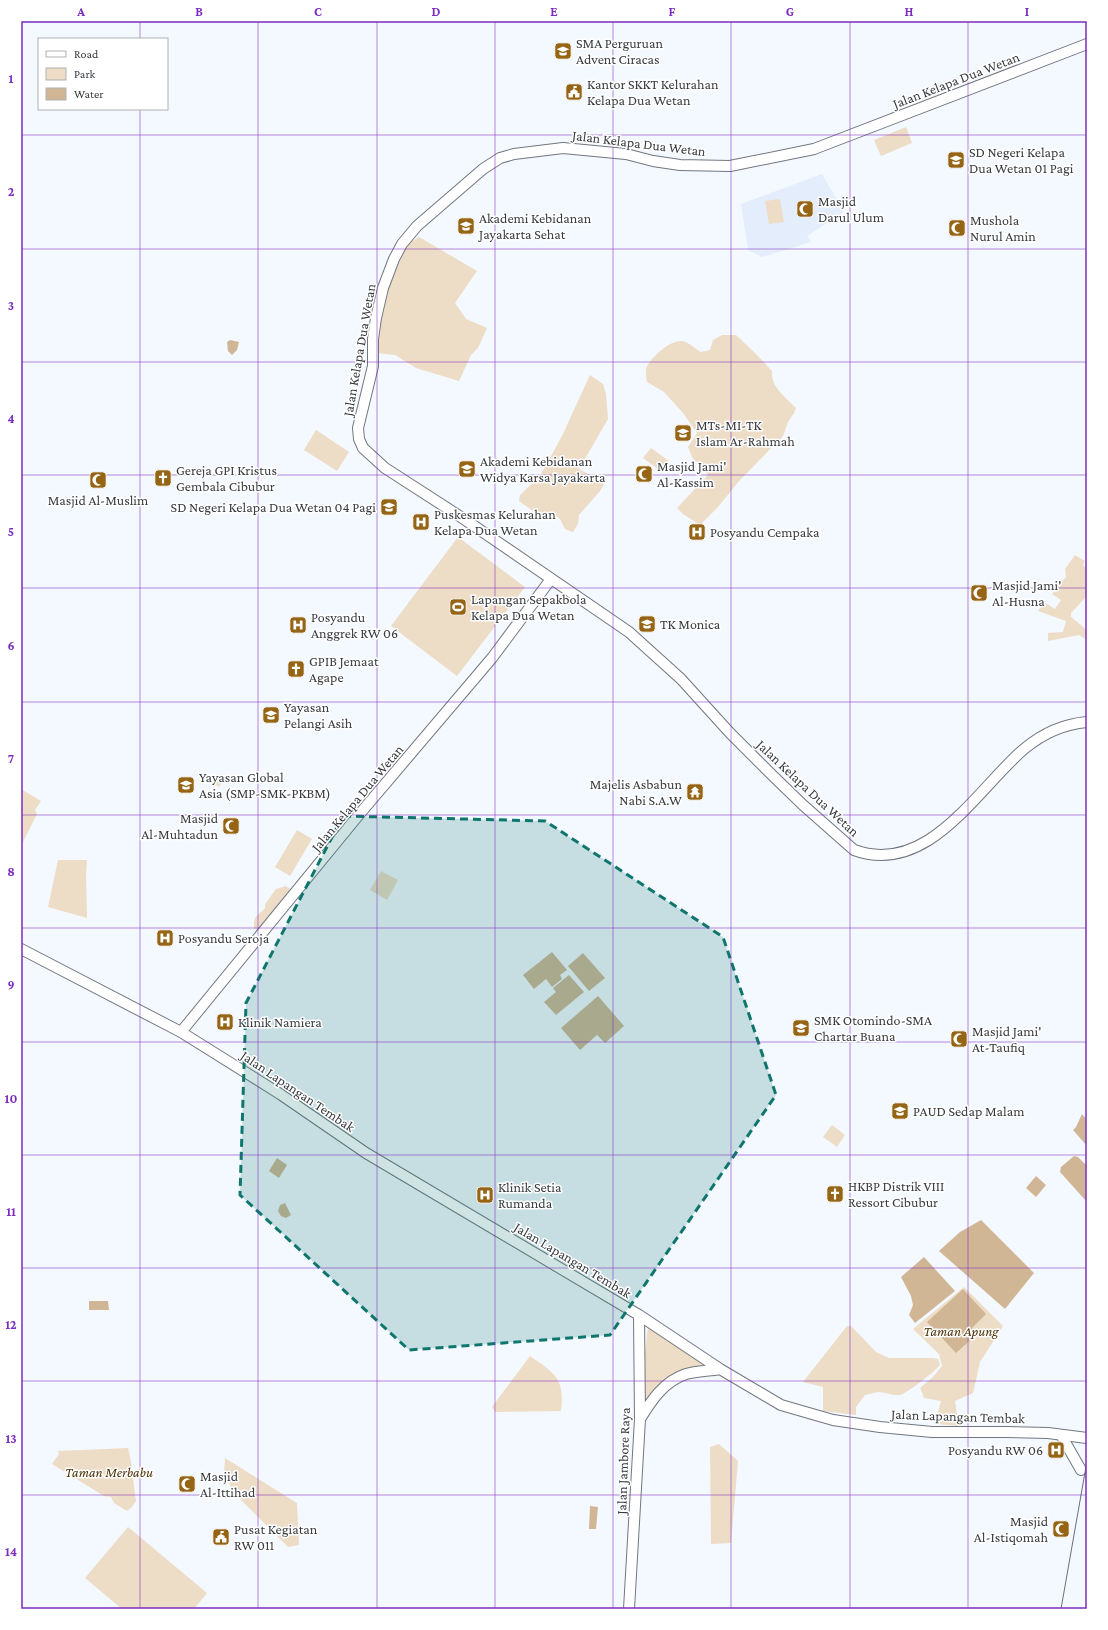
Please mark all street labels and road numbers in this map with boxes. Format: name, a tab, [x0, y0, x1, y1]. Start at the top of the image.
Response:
street label: Jalan Kelapa Dua Wetan	[889, 48, 1022, 112]
street label: Jalan Kelapa Dua Wetan	[569, 127, 707, 159]
street label: Jalan Kelapa Dua Wetan	[339, 282, 379, 420]
street label: Jalan Kelapa Dua Wetan	[752, 735, 863, 840]
street label: Jalan Kelapa Dua Wetan	[306, 741, 407, 856]
street label: Jalan Lapangan Tembak	[236, 1046, 358, 1135]
street label: Jalan Lapangan Tembak	[510, 1218, 635, 1301]
street label: Jalan Lapangan Tembak	[889, 1406, 1025, 1426]
street label: Jalan Jambore Raya	[613, 1407, 633, 1517]

